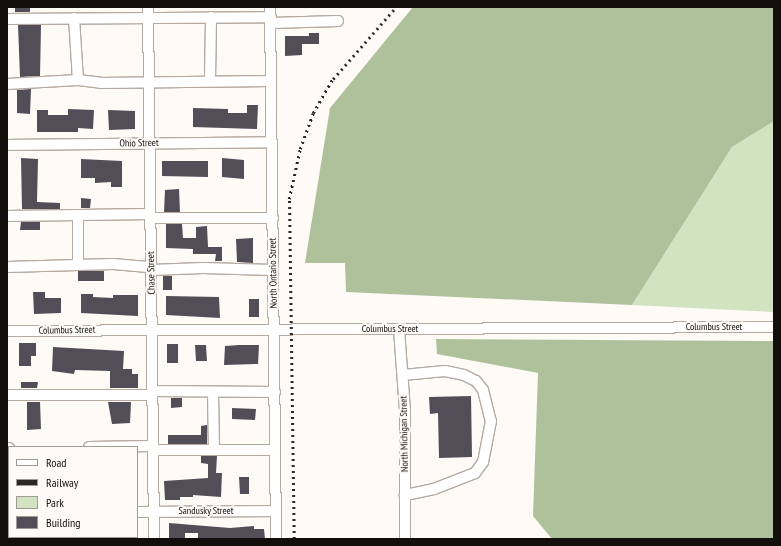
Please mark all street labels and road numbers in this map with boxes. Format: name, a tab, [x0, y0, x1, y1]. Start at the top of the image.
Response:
street label: Ohio Street	[119, 137, 159, 149]
street label: North Ontario Street	[266, 238, 280, 308]
street label: Chase Street	[145, 251, 157, 295]
street label: Columbus Street	[686, 321, 742, 333]
street label: Columbus Street	[362, 323, 418, 335]
street label: Columbus Street	[39, 324, 95, 336]
street label: North Michigan Street	[397, 396, 411, 472]
street label: Sandusky Street	[178, 505, 234, 517]

